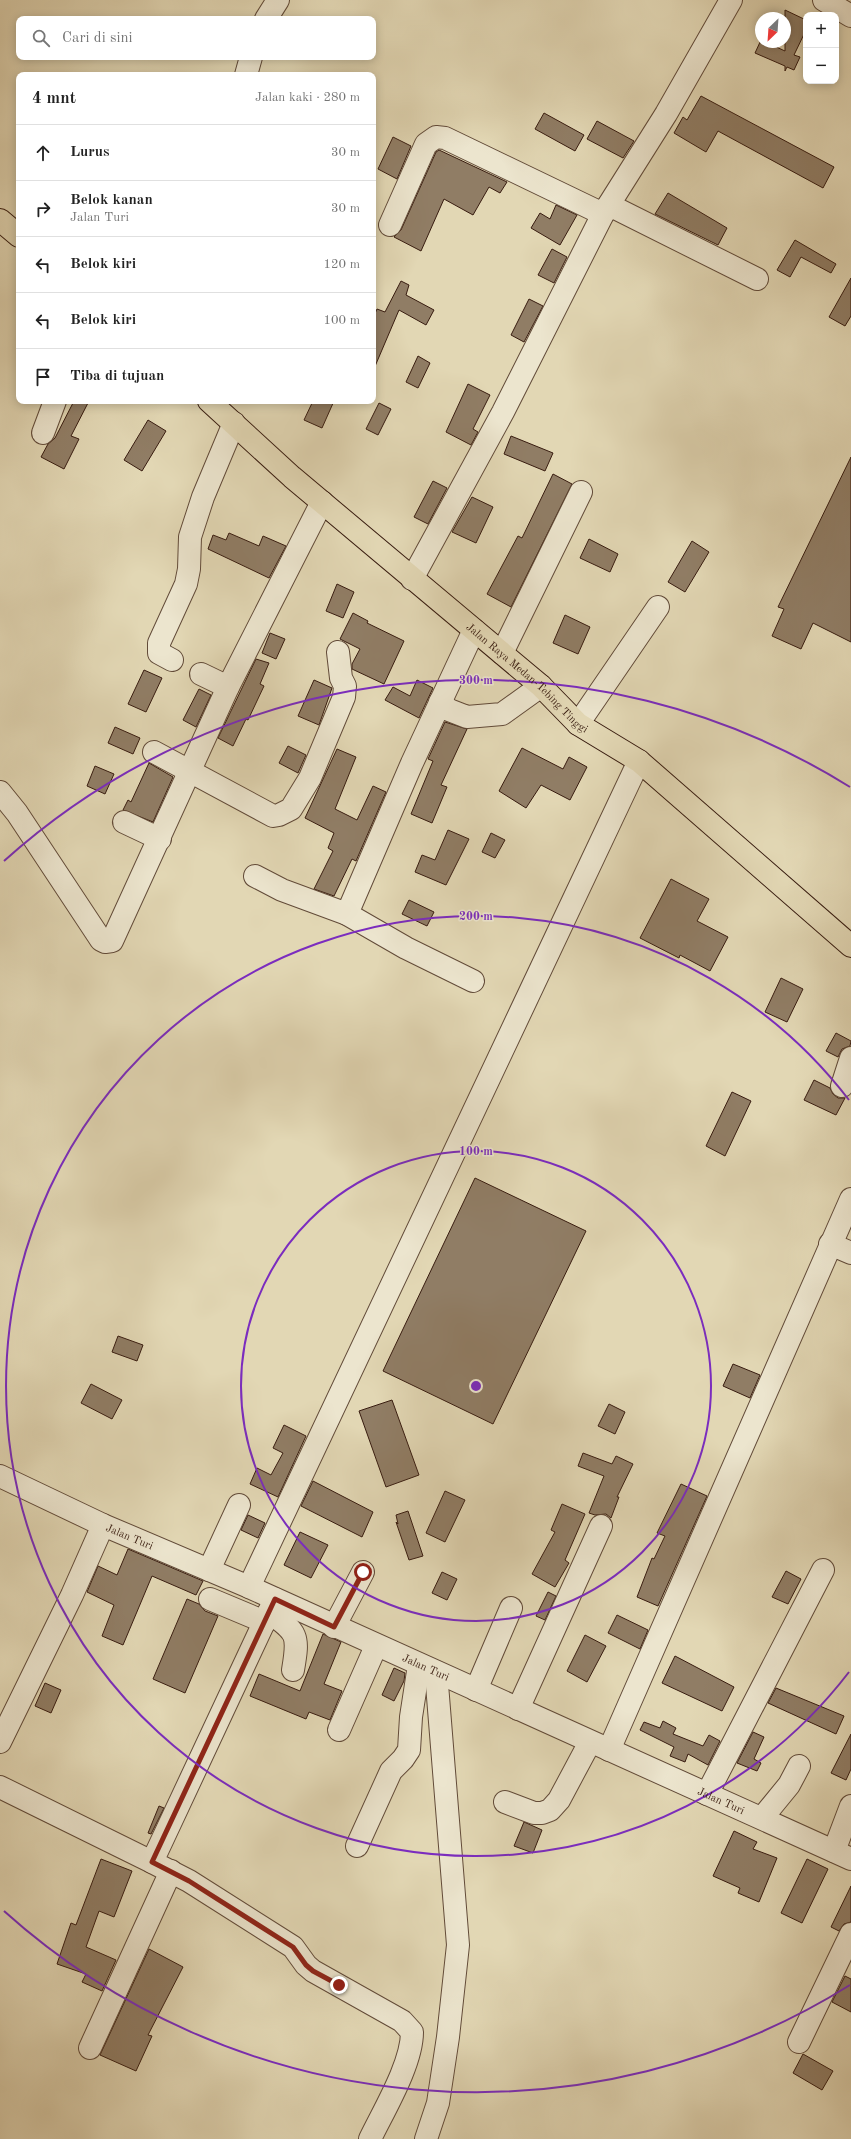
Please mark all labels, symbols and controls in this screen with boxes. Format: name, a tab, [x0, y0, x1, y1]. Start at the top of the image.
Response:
north arrow	[755, 12, 791, 48]
map controls	[803, 12, 839, 84]
button: +	[803, 12, 839, 48]
search box	[16, 16, 376, 60]
icon: search	[30, 27, 52, 49]
text: Cari di sini	[62, 31, 133, 46]
button: −	[803, 48, 839, 84]
text: 4 mnt	[32, 90, 76, 107]
text: Jalan kaki · 280 m	[255, 91, 360, 104]
icon: ahead	[32, 142, 54, 164]
text: Lurus	[70, 145, 110, 160]
text: 30 m	[331, 146, 360, 159]
text: Belok kanan	[70, 193, 153, 208]
icon: right	[32, 198, 54, 220]
text: 30 m	[331, 202, 360, 215]
text: Jalan Turi	[70, 211, 129, 224]
icon: left	[32, 254, 54, 276]
text: Belok kiri	[70, 257, 136, 272]
text: 120 m	[323, 258, 360, 271]
icon: left	[32, 310, 54, 332]
text: Belok kiri	[70, 313, 136, 328]
text: 100 m	[323, 314, 360, 327]
icon: arrive	[32, 366, 54, 388]
text: Tiba di tujuan	[70, 369, 164, 384]
street label: Jalan Raya Medan-Tebing Tinggi	[464, 622, 589, 736]
text: 300 m	[459, 675, 493, 687]
text: 200 m	[459, 911, 493, 923]
text: 100 m	[459, 1146, 493, 1158]
centre of rings	[469, 1379, 483, 1393]
street label: Jalan Turi	[104, 1523, 154, 1553]
route start	[354, 1563, 372, 1581]
street label: Jalan Turi	[400, 1653, 451, 1684]
street label: Jalan Turi	[696, 1786, 746, 1817]
route end	[330, 1976, 348, 1994]

